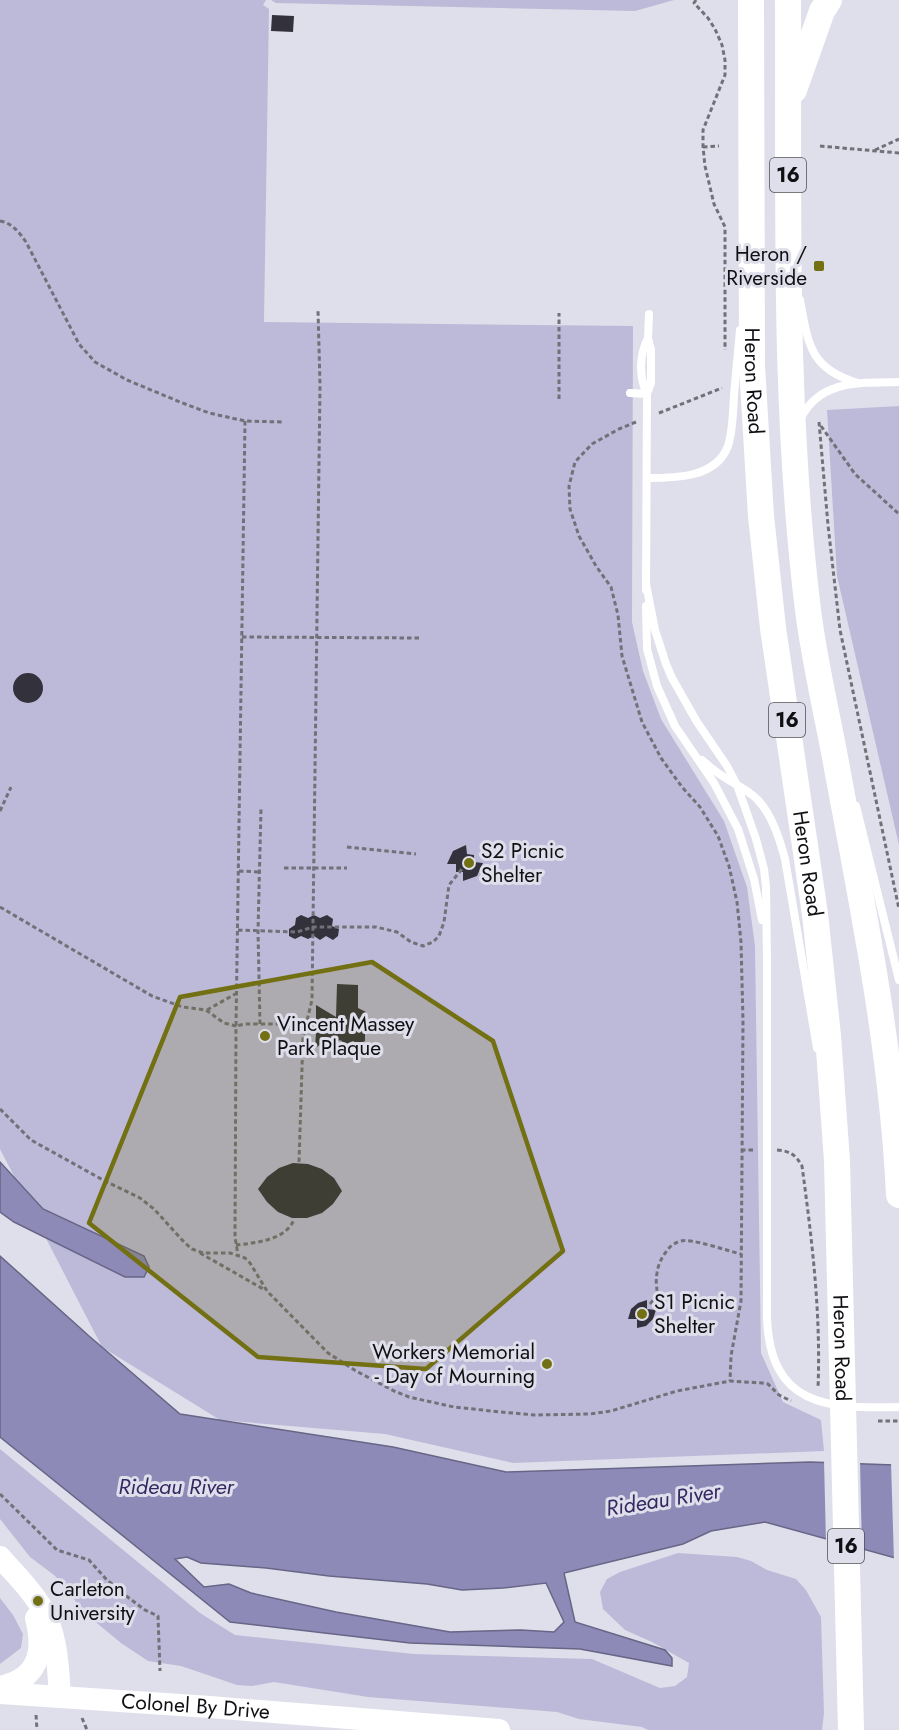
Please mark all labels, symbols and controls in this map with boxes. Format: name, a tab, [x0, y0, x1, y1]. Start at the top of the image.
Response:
road number: 16	[770, 158, 806, 192]
place label: Heron / Riverside	[726, 239, 807, 293]
marker: Heron / Riverside	[812, 259, 826, 273]
street label: Heron Road	[737, 328, 771, 435]
road number: 16	[769, 703, 805, 737]
street label: Heron Road	[785, 809, 830, 919]
place label: S2 Picnic Shelter	[481, 836, 564, 890]
marker: S2 Picnic Shelter	[462, 856, 476, 870]
place label: Vincent Massey Park Plaque	[277, 1009, 415, 1063]
marker: Vincent Massey Park Plaque	[258, 1029, 272, 1043]
place label: S1 Picnic Shelter	[654, 1287, 735, 1341]
street label: Heron Road	[825, 1294, 858, 1402]
marker: S1 Picnic Shelter	[635, 1307, 649, 1321]
place label: Workers Memorial - Day of Mourning	[372, 1337, 535, 1391]
marker: Workers Memorial - Day of Mourning	[540, 1357, 554, 1371]
water label: Rideau River	[118, 1470, 235, 1502]
water label: Rideau River	[603, 1474, 724, 1524]
road number: 16	[828, 1529, 864, 1563]
place label: Carleton University	[50, 1574, 136, 1628]
marker: Carleton University	[31, 1594, 45, 1608]
street label: Colonel By Drive	[120, 1686, 271, 1727]

